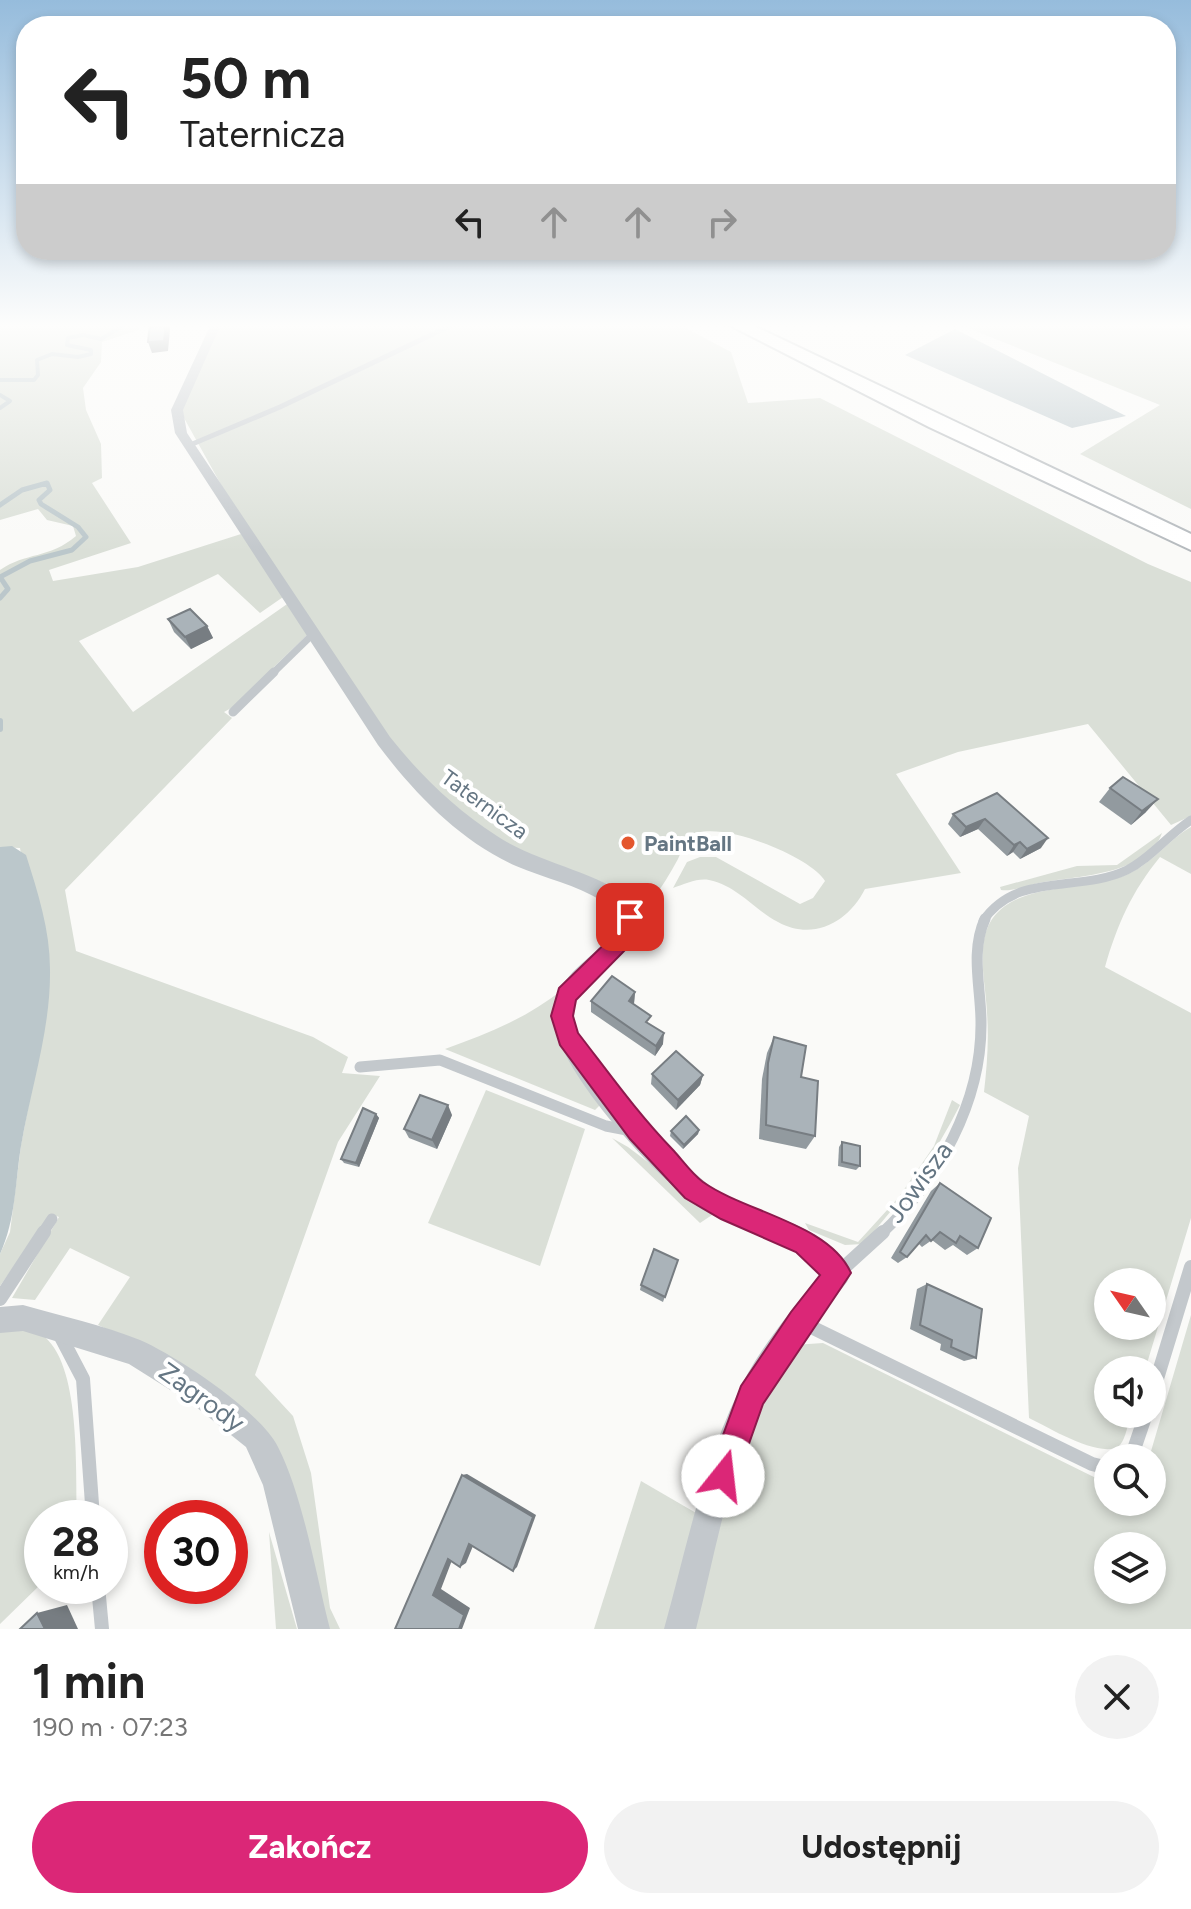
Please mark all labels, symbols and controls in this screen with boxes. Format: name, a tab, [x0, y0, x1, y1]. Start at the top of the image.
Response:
text: 50 m	[180, 45, 311, 112]
icon: left	[48, 48, 152, 152]
text: Taternicza	[180, 113, 345, 156]
icon: left	[448, 200, 492, 244]
icon: ahead	[532, 200, 576, 244]
icon: ahead	[616, 200, 660, 244]
icon: right	[700, 200, 744, 244]
street label: Taternicza	[436, 764, 534, 845]
place label: PaintBall	[644, 830, 732, 857]
marker: PaintBall	[619, 834, 637, 852]
pin	[596, 883, 664, 951]
icon: arrive	[608, 895, 652, 939]
street label: Jowisza	[879, 1135, 959, 1229]
north arrow	[1094, 1268, 1166, 1340]
map controls	[1094, 1268, 1166, 1604]
street label: Zagrody	[153, 1355, 251, 1439]
button: sound	[1094, 1356, 1166, 1428]
position arrow	[681, 1434, 765, 1518]
button: search	[1094, 1444, 1166, 1516]
speed limit sign: 30	[144, 1500, 248, 1604]
text: 28	[52, 1518, 100, 1566]
button: layers	[1094, 1532, 1166, 1604]
text: km/h	[53, 1560, 99, 1584]
text: 1 min	[32, 1652, 145, 1710]
button: close	[1075, 1655, 1159, 1739]
text: 190 m · 07:23	[32, 1711, 188, 1743]
button: Zakończ	[32, 1801, 588, 1893]
button: Udostępnij	[604, 1801, 1159, 1893]

